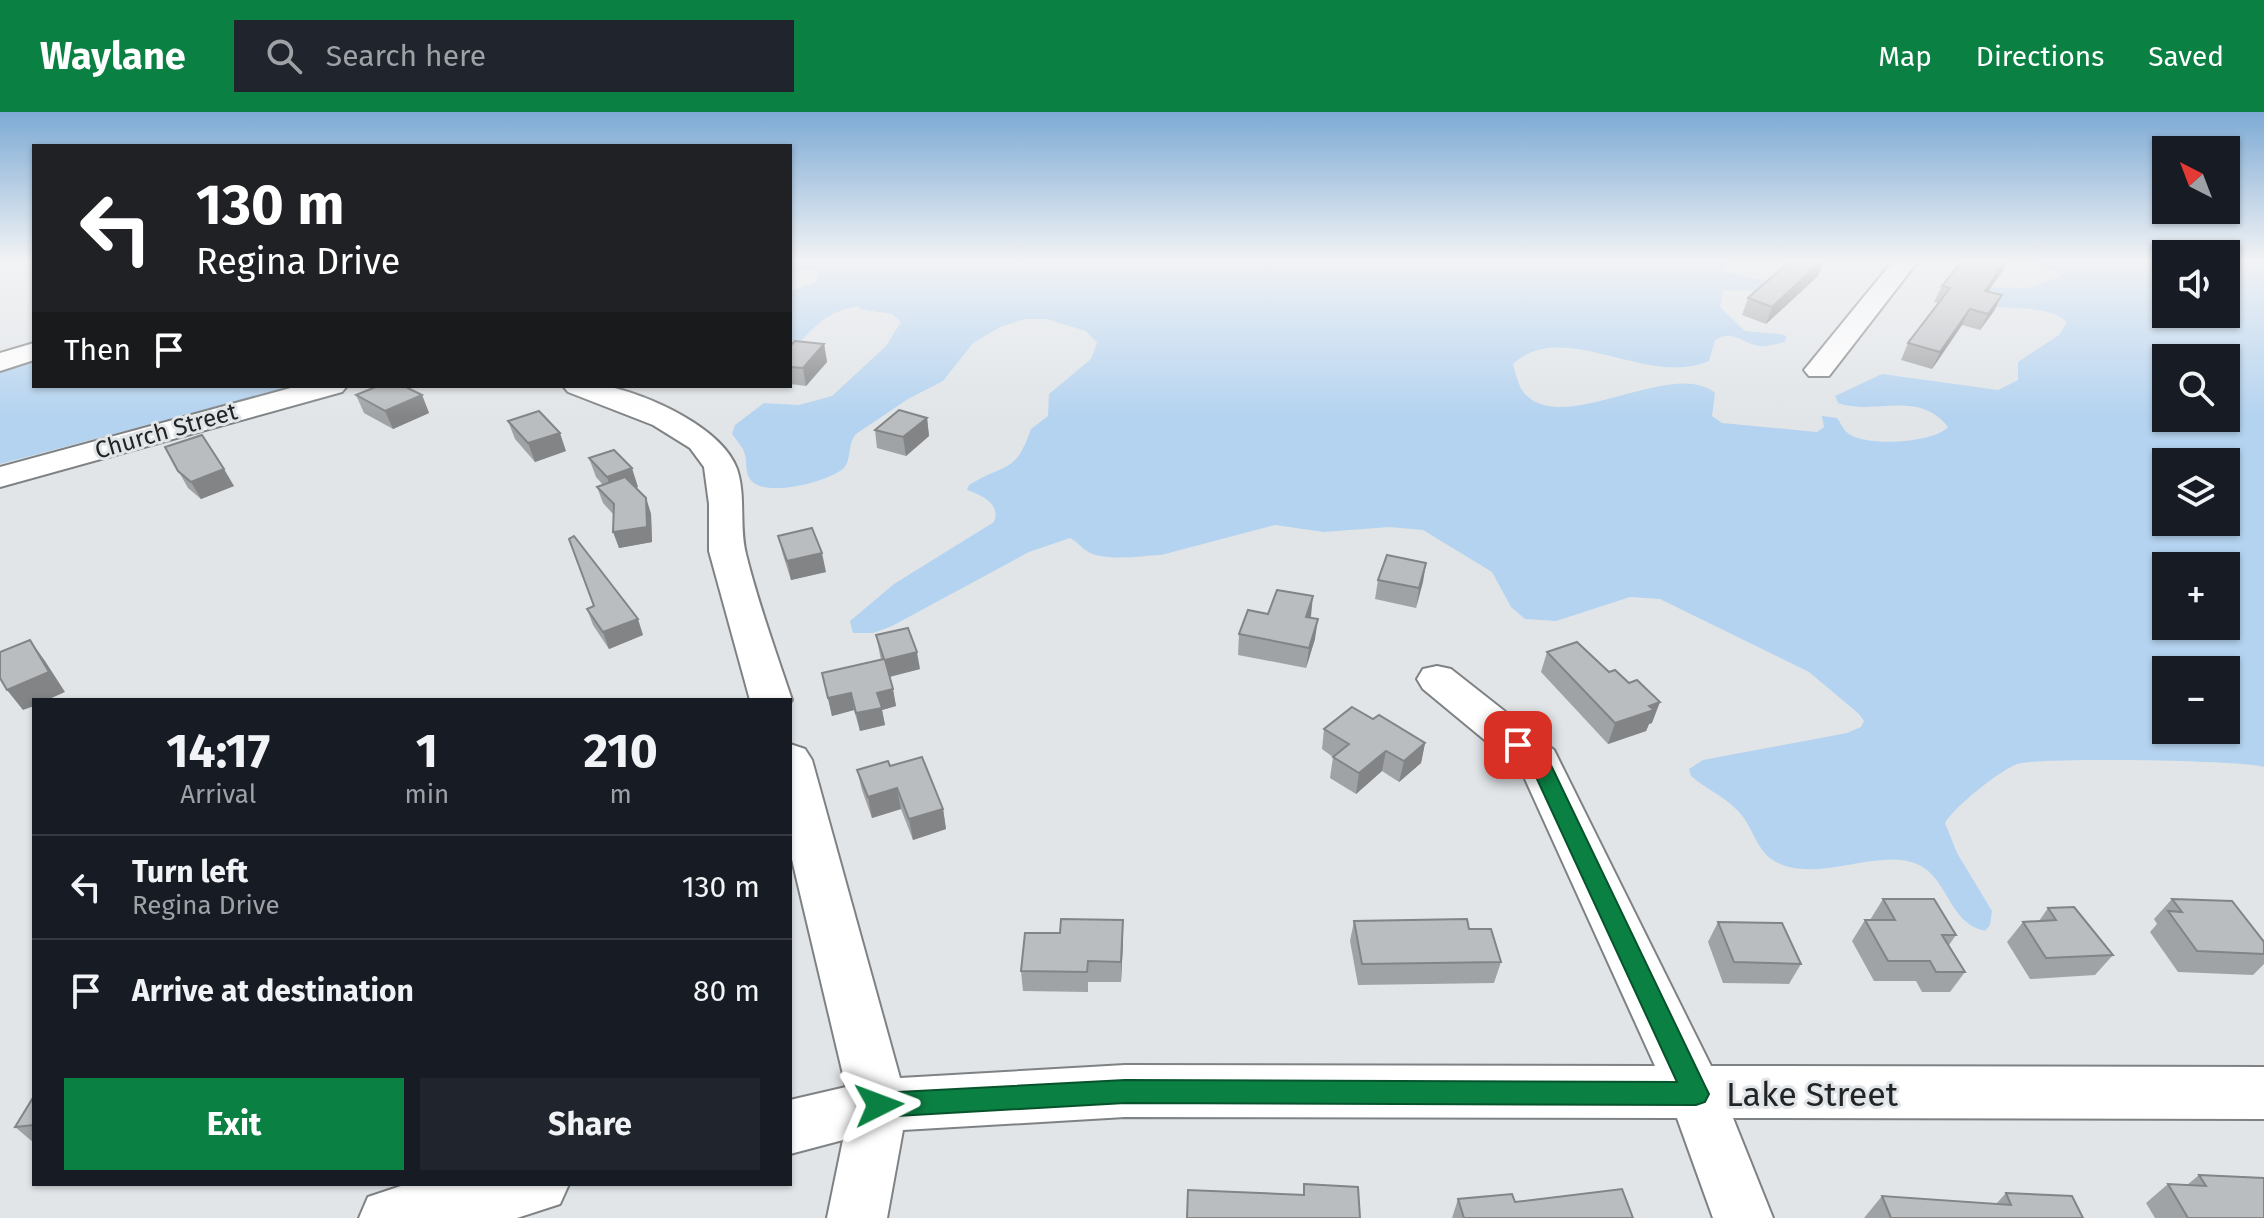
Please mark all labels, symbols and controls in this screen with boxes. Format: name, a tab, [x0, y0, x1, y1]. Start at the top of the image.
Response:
search box	[234, 20, 794, 92]
text: Waylane	[40, 33, 186, 79]
icon: search	[262, 34, 306, 78]
text: Search here	[326, 38, 486, 74]
text: Map	[1878, 40, 1932, 73]
text: Directions	[1976, 40, 2104, 73]
text: Saved	[2148, 40, 2224, 73]
north arrow	[2152, 136, 2240, 224]
map controls	[2152, 136, 2240, 744]
text: 130 m	[196, 172, 344, 239]
icon: left	[64, 176, 168, 280]
text: Regina Drive	[196, 240, 400, 284]
button: sound	[2152, 240, 2240, 328]
icon: arrive	[147, 328, 191, 372]
text: Then	[64, 332, 131, 368]
button: search	[2152, 344, 2240, 432]
street label: Church Street	[92, 397, 241, 465]
button: layers	[2152, 448, 2240, 536]
button: +	[2152, 552, 2240, 640]
button: −	[2152, 656, 2240, 744]
pin	[1484, 711, 1552, 779]
text: 14:17	[166, 722, 270, 780]
text: 1	[416, 722, 438, 780]
text: 210	[584, 722, 658, 780]
icon: arrive	[1496, 723, 1540, 767]
text: Arrival	[180, 779, 256, 810]
text: min	[405, 779, 449, 810]
text: m	[610, 779, 632, 810]
text: Turn left	[132, 854, 248, 890]
icon: left	[64, 865, 108, 909]
text: 130 m	[682, 869, 760, 905]
text: Regina Drive	[132, 890, 280, 921]
icon: arrive	[64, 969, 108, 1013]
text: Arrive at destination	[132, 973, 414, 1009]
text: 80 m	[693, 973, 760, 1009]
position arrow	[837, 1063, 921, 1147]
street label: Lake Street	[1726, 1074, 1899, 1115]
button: Exit	[64, 1078, 404, 1170]
button: Share	[420, 1078, 760, 1170]

